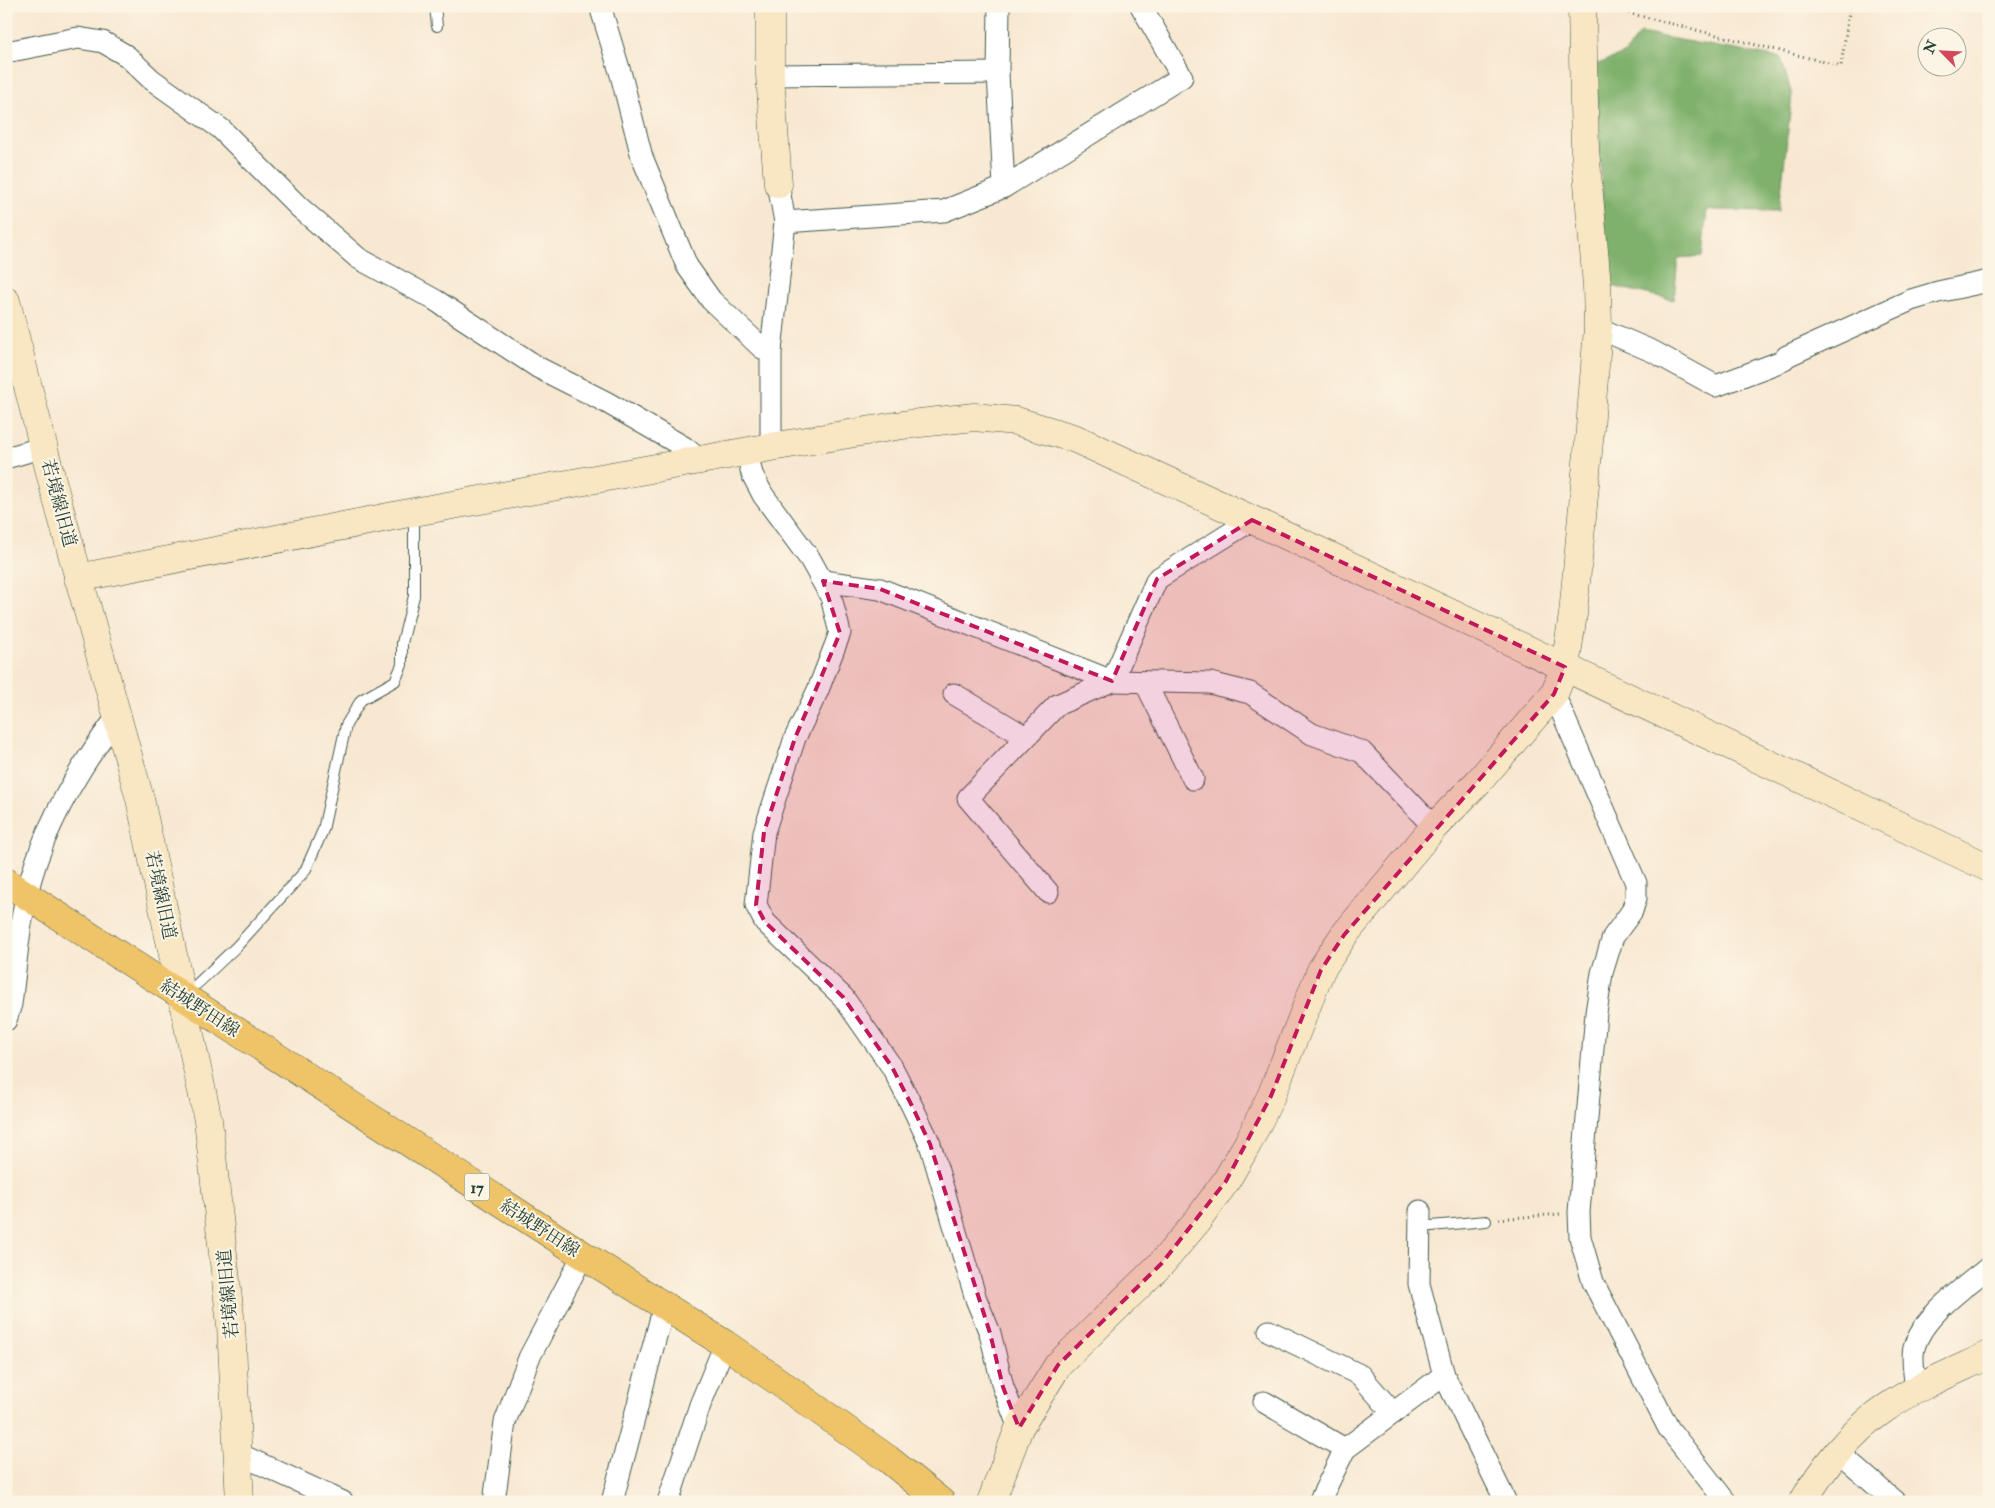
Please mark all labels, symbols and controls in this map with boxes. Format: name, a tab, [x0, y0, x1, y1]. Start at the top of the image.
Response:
north arrow	[1918, 28, 1968, 78]
text: N	[1920, 37, 1941, 57]
street label: 若境線旧道	[36, 457, 81, 550]
street label: 若境線旧道	[140, 849, 181, 942]
street label: 結城野田線	[156, 974, 244, 1043]
road number: 17	[464, 1174, 490, 1200]
street label: 結城野田線	[496, 1194, 584, 1263]
street label: 若境線旧道	[213, 1248, 244, 1340]

